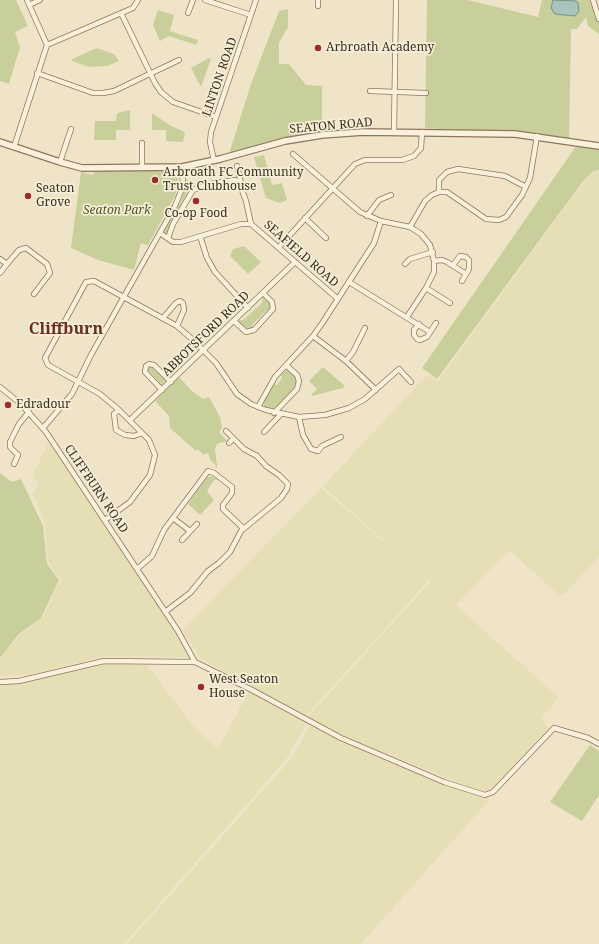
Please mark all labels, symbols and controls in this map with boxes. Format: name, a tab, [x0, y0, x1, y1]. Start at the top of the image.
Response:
street label: LINTON ROAD	[200, 36, 240, 118]
place label: Arbroath Academy	[326, 41, 434, 55]
marker: Arbroath Academy	[313, 43, 323, 53]
street label: SEATON ROAD	[289, 115, 373, 137]
place label: Arbroath FC Community Trust Clubhouse	[163, 166, 304, 194]
marker: Arbroath FC Community Trust Clubhouse	[150, 175, 160, 185]
place label: Seaton Grove	[36, 182, 75, 210]
marker: Seaton Grove	[23, 191, 33, 201]
marker: Co-op Food	[191, 196, 201, 206]
park label: Seaton Park	[83, 204, 151, 218]
place label: Co-op Food	[164, 207, 228, 221]
street label: SEAFIELD ROAD	[261, 218, 341, 290]
street label: ABBOTSFORD ROAD	[159, 289, 253, 379]
district label: Cliffburn	[29, 319, 103, 339]
place label: Edradour	[16, 398, 71, 412]
marker: Edradour	[3, 400, 13, 410]
street label: CLIFFBURN ROAD	[61, 442, 131, 536]
place label: West Seaton House	[209, 673, 279, 701]
marker: West Seaton House	[196, 682, 206, 692]

